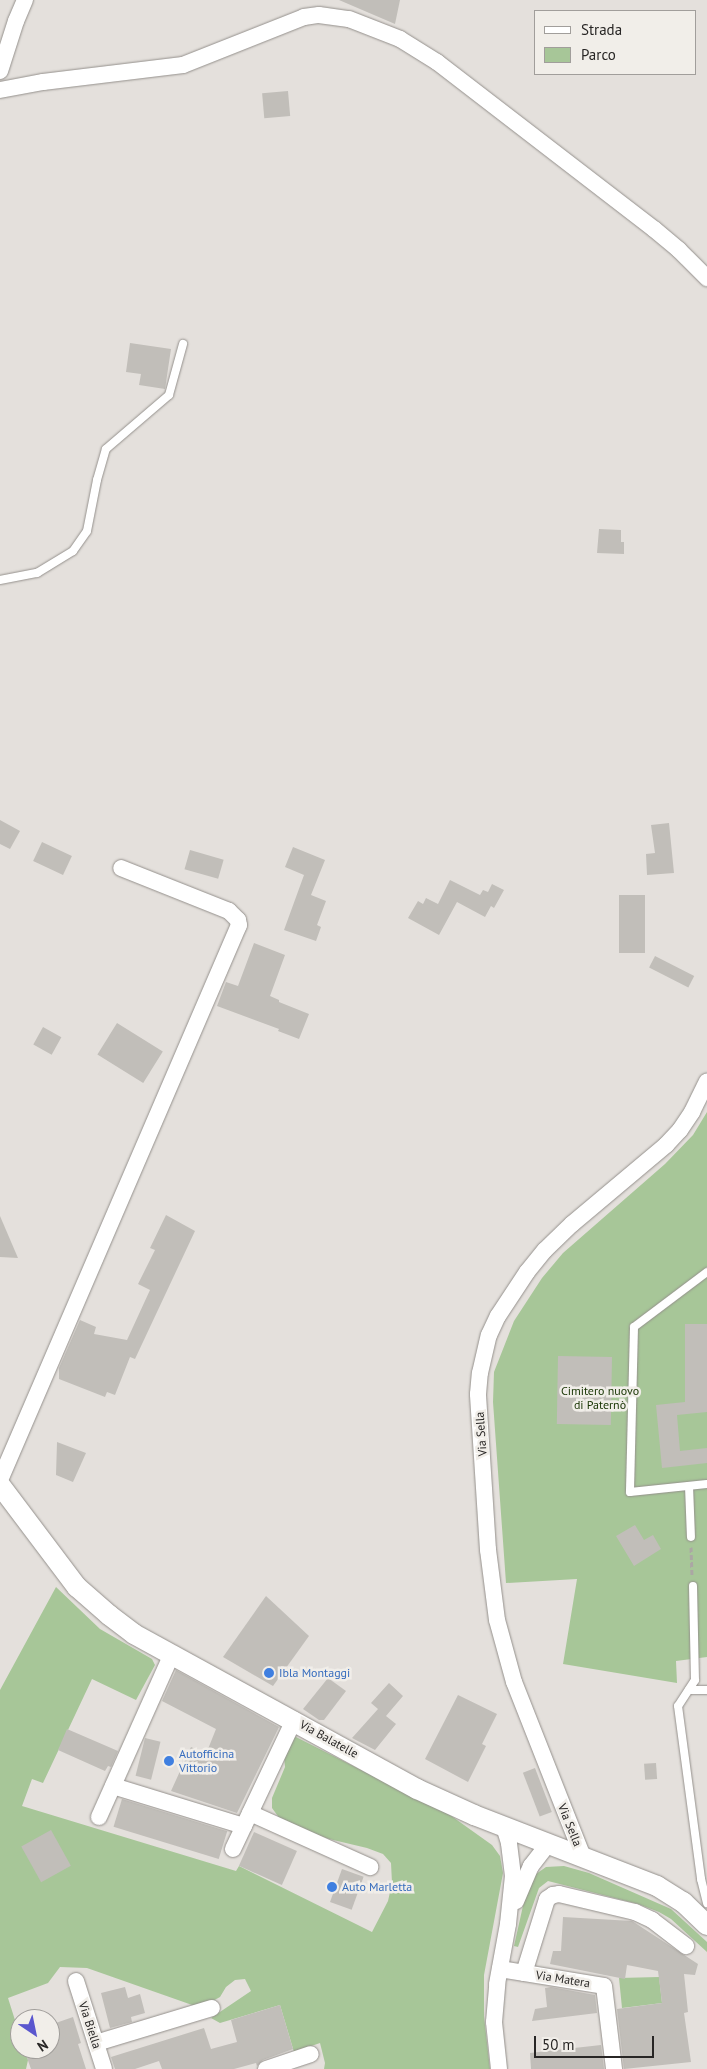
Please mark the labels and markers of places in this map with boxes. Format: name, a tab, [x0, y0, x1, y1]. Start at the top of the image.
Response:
place label: Ibla Montaggi	[279, 1666, 350, 1680]
marker: Ibla Montaggi	[263, 1667, 275, 1679]
place label: Autofficina Vittorio	[179, 1747, 234, 1775]
marker: Autofficina Vittorio	[163, 1755, 175, 1767]
place label: Auto Marletta	[342, 1880, 412, 1894]
marker: Auto Marletta	[326, 1881, 338, 1893]

